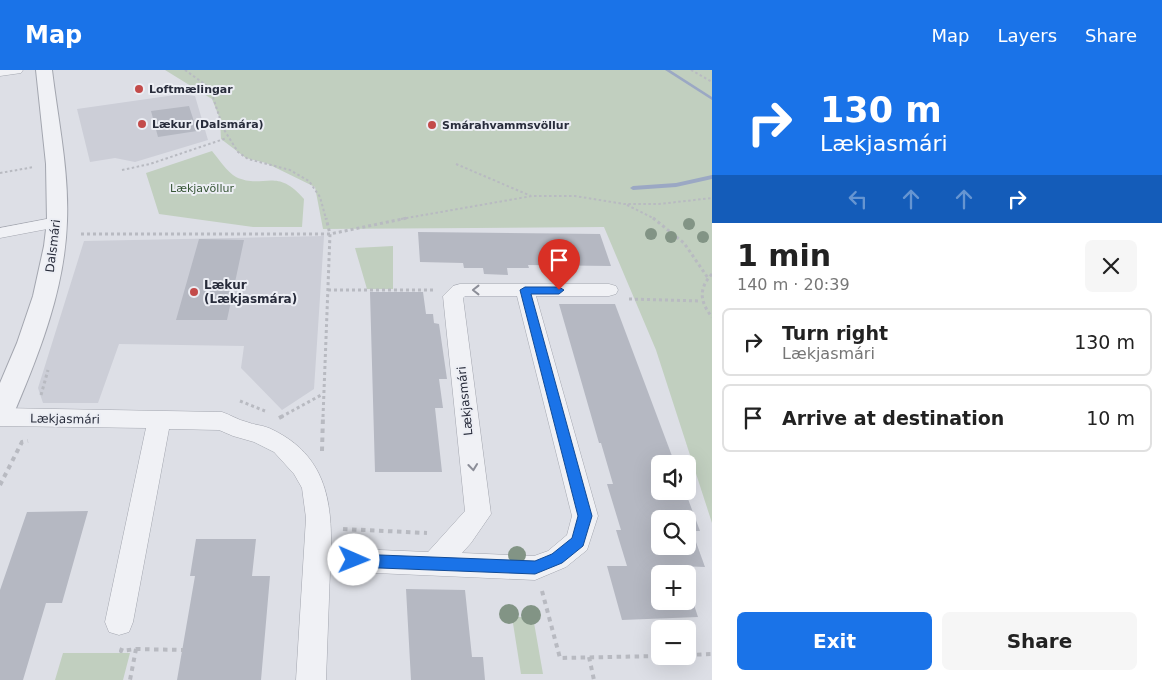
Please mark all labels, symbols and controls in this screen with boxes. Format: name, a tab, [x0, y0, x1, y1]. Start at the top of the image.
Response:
text: Map	[25, 21, 82, 49]
text: Map	[931, 25, 969, 46]
text: Layers	[997, 25, 1057, 46]
text: Share	[1085, 25, 1137, 46]
marker: Loftmælingar	[133, 83, 145, 95]
place label: Loftmælingar	[149, 83, 233, 96]
icon: right	[737, 90, 802, 155]
text: 130 m	[820, 90, 942, 130]
marker: Lækur (Dalsmára)	[136, 118, 148, 130]
place label: Lækur (Dalsmára)	[152, 118, 264, 131]
marker: Smárahvammsvöllur	[426, 119, 438, 131]
place label: Smárahvammsvöllur	[442, 119, 570, 132]
text: Lækjasmári	[820, 131, 948, 156]
park label: Lækjavöllur	[170, 182, 234, 195]
icon: left	[844, 185, 872, 213]
icon: ahead	[897, 185, 925, 213]
icon: ahead	[950, 185, 978, 213]
icon: right	[1003, 185, 1031, 213]
street label: Dalsmári	[43, 219, 63, 273]
text: 1 min	[737, 238, 831, 273]
pin	[538, 239, 580, 290]
button: close	[1085, 240, 1137, 292]
icon: arrive	[545, 246, 573, 274]
text: 140 m · 20:39	[737, 275, 850, 294]
place label: Lækur (Lækjasmára)	[204, 278, 297, 306]
one-way arrow	[472, 285, 480, 295]
marker: Lækur (Lækjasmára)	[188, 286, 200, 298]
text: Turn right	[782, 322, 888, 344]
icon: right	[739, 328, 767, 356]
text: 130 m	[1074, 331, 1135, 353]
text: Lækjasmári	[782, 344, 875, 363]
street label: Lækjasmári	[454, 366, 476, 436]
icon: arrive	[739, 404, 767, 432]
text: Arrive at destination	[782, 407, 1004, 429]
text: 10 m	[1086, 407, 1135, 429]
street label: Lækjasmári	[30, 411, 100, 427]
map controls	[651, 455, 696, 665]
button: sound	[651, 455, 696, 500]
one-way arrow	[467, 463, 478, 471]
button: search	[651, 510, 696, 555]
position arrow	[327, 533, 379, 585]
button: +	[651, 565, 696, 610]
button: Exit	[737, 612, 932, 670]
button: Share	[942, 612, 1137, 670]
button: −	[651, 620, 696, 665]

